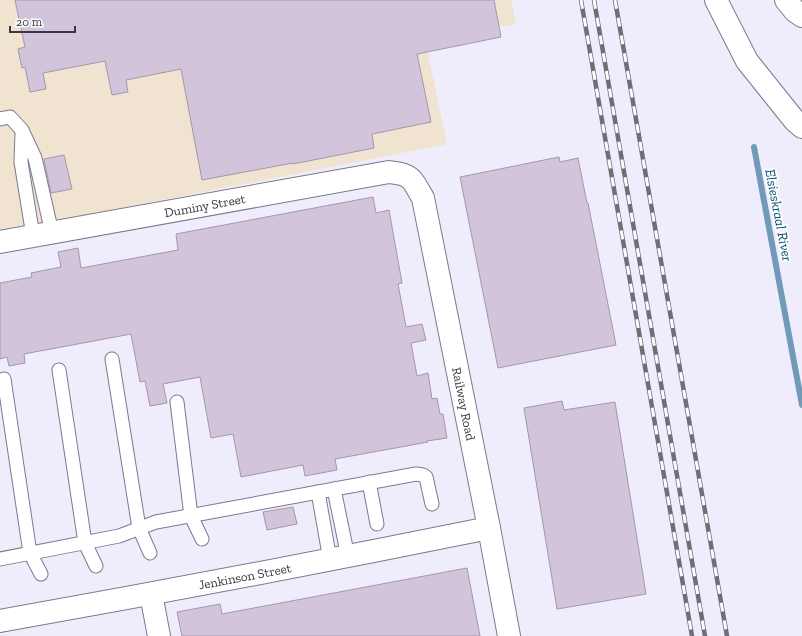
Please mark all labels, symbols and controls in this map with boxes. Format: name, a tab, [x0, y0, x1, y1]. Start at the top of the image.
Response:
scale bar	[10, 8, 75, 34]
text: 20 m	[16, 15, 43, 29]
water label: Elsieskraal River	[761, 168, 796, 263]
street label: Duminy Street	[163, 191, 247, 220]
street label: Railway Road	[449, 366, 478, 442]
street label: Jenkinson Street	[197, 560, 293, 593]

